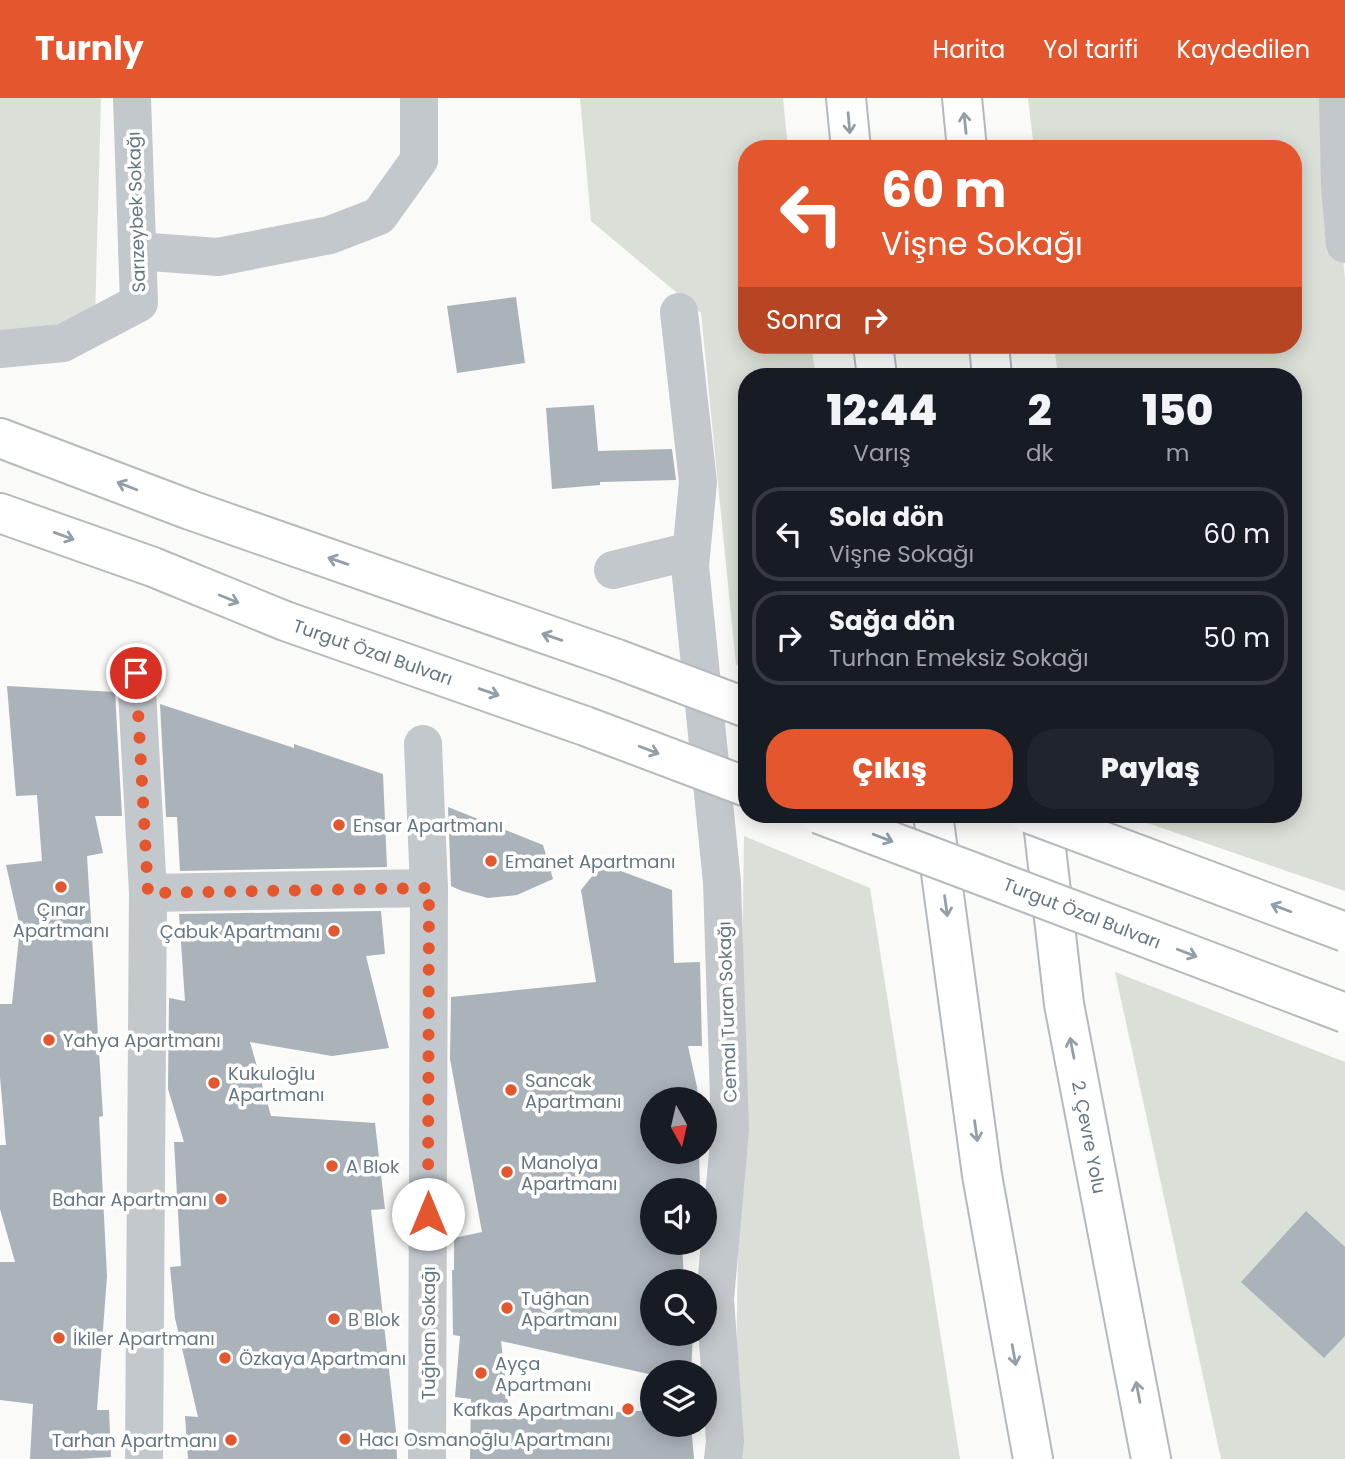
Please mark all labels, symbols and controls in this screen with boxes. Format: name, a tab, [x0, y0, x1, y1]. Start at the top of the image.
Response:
text: Turnly	[35, 25, 144, 72]
text: Harita	[933, 33, 1005, 66]
text: Yol tarifi	[1043, 33, 1139, 66]
text: Kaydedilen	[1177, 33, 1310, 66]
one-way arrow	[842, 112, 855, 134]
one-way arrow	[958, 113, 971, 135]
street label: Sarızeybek Sokağı	[121, 131, 151, 293]
text: 60 m	[881, 156, 1006, 224]
icon: left	[766, 168, 857, 259]
text: Vişne Sokağı	[881, 221, 1083, 266]
icon: right	[856, 301, 894, 339]
text: Sonra	[766, 302, 842, 338]
text: 12:44	[827, 381, 937, 440]
text: 2	[1028, 381, 1052, 440]
text: 150	[1142, 381, 1213, 440]
text: Varış	[853, 437, 911, 469]
text: dk	[1026, 437, 1053, 469]
text: m	[1166, 437, 1190, 469]
one-way arrow	[116, 478, 138, 491]
text: Sola dön	[829, 499, 944, 535]
icon: left	[770, 515, 808, 553]
text: 60 m	[1203, 516, 1270, 552]
one-way arrow	[53, 531, 75, 543]
text: Vişne Sokağı	[829, 538, 974, 570]
one-way arrow	[327, 554, 349, 566]
one-way arrow	[218, 593, 240, 606]
text: Sağa dön	[829, 603, 955, 639]
street label: Turgut Özal Bulvarı	[290, 613, 456, 691]
icon: right	[770, 619, 808, 657]
text: 50 m	[1204, 620, 1270, 656]
one-way arrow	[542, 629, 564, 642]
text: Turhan Emeksiz Sokağı	[829, 642, 1089, 674]
pin	[106, 643, 166, 703]
icon: arrive	[117, 654, 155, 692]
one-way arrow	[478, 687, 500, 699]
button: Çıkış	[766, 729, 1013, 809]
button: Paylaş	[1027, 729, 1274, 809]
one-way arrow	[638, 744, 660, 757]
place label: Ensar Apartmanı	[353, 813, 503, 838]
marker: Ensar Apartmanı	[331, 817, 347, 833]
one-way arrow	[871, 833, 893, 845]
place label: Emanet Apartmanı	[505, 849, 675, 874]
marker: Emanet Apartmanı	[483, 853, 499, 869]
street label: Turgut Özal Bulvarı	[999, 871, 1165, 955]
marker: Çınar Apartmanı	[53, 879, 69, 895]
one-way arrow	[939, 894, 952, 917]
place label: Çınar Apartmanı	[13, 897, 109, 943]
one-way arrow	[1271, 900, 1293, 913]
place label: Çabuk Apartmanı	[160, 919, 320, 944]
street label: Cemal Turan Sokağı	[711, 921, 743, 1103]
marker: Çabuk Apartmanı	[326, 923, 342, 939]
one-way arrow	[1176, 948, 1198, 960]
place label: Yahya Apartmanı	[63, 1028, 221, 1053]
marker: Yahya Apartmanı	[41, 1032, 57, 1048]
one-way arrow	[1065, 1037, 1079, 1060]
place label: Kukuloğlu Apartmanı	[228, 1061, 324, 1107]
place label: Sancak Apartmanı	[525, 1068, 621, 1114]
marker: Kukuloğlu Apartmanı	[206, 1075, 222, 1091]
street label: 2. Çevre Yolu	[1066, 1078, 1112, 1196]
marker: Sancak Apartmanı	[503, 1082, 519, 1098]
north arrow	[640, 1087, 718, 1164]
map controls	[640, 1087, 717, 1437]
one-way arrow	[970, 1119, 983, 1142]
place label: Manolya Apartmanı	[521, 1150, 617, 1196]
place label: A Blok	[346, 1154, 400, 1179]
marker: A Blok	[324, 1158, 340, 1174]
marker: Manolya Apartmanı	[499, 1164, 515, 1180]
position arrow	[391, 1177, 465, 1251]
button: sound	[640, 1178, 717, 1255]
place label: Bahar Apartmanı	[52, 1187, 207, 1212]
marker: Bahar Apartmanı	[213, 1191, 229, 1207]
street label: Tuğhan Sokağı	[416, 1266, 441, 1400]
button: search	[640, 1269, 717, 1346]
place label: Tuğhan Apartmanı	[521, 1286, 617, 1332]
marker: Tuğhan Apartmanı	[499, 1300, 515, 1316]
place label: B Blok	[348, 1307, 401, 1332]
marker: B Blok	[326, 1311, 342, 1327]
place label: İkiler Apartmanı	[73, 1326, 215, 1351]
marker: İkiler Apartmanı	[51, 1330, 67, 1346]
one-way arrow	[1008, 1343, 1021, 1366]
place label: Özkaya Apartmanı	[239, 1346, 406, 1371]
marker: Özkaya Apartmanı	[217, 1350, 233, 1366]
place label: Ayça Apartmanı	[495, 1351, 591, 1397]
button: layers	[640, 1360, 717, 1437]
marker: Ayça Apartmanı	[473, 1365, 489, 1381]
one-way arrow	[1130, 1381, 1144, 1404]
place label: Kafkas Apartmanı	[453, 1397, 614, 1422]
marker: Kafkas Apartmanı	[620, 1401, 636, 1417]
place label: Hacı Osmanoğlu Apartmanı	[359, 1427, 610, 1452]
place label: Tarhan Apartmanı	[52, 1428, 217, 1453]
marker: Hacı Osmanoğlu Apartmanı	[337, 1431, 353, 1447]
marker: Tarhan Apartmanı	[223, 1432, 239, 1448]

